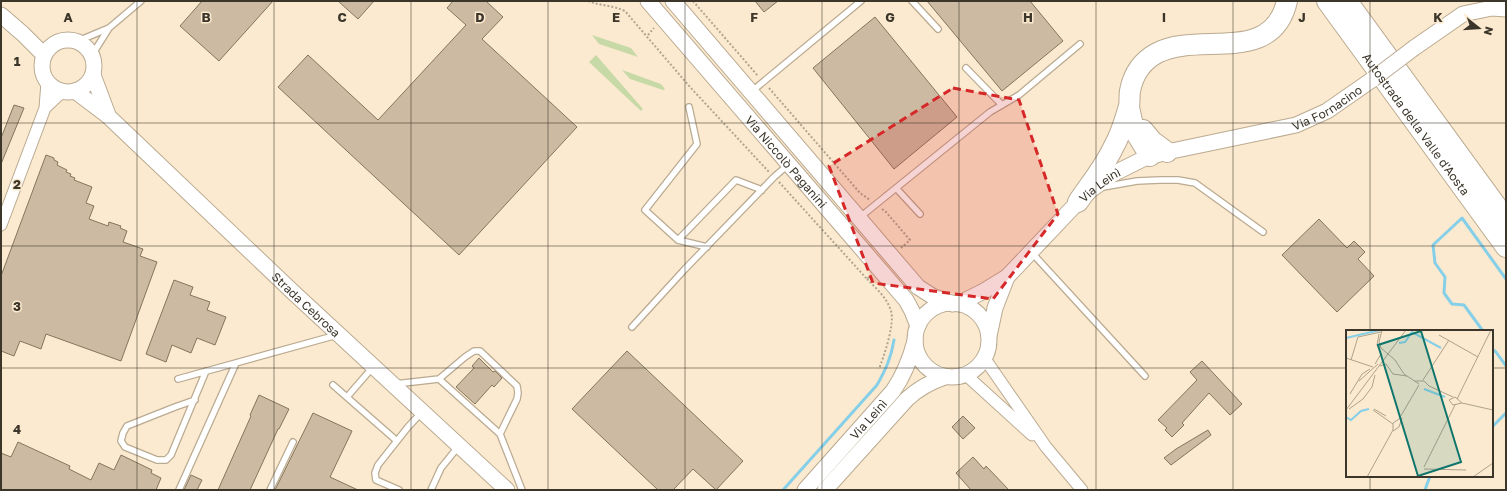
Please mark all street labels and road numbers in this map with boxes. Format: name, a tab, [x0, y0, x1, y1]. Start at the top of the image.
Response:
street label: Autostrada della Valle d'Aosta	[1360, 50, 1473, 198]
street label: Via Fornacino	[1289, 82, 1365, 133]
street label: Via Niccolò Paganini	[742, 112, 831, 211]
street label: Via Leinì	[1075, 164, 1123, 205]
street label: Strada Cebrosa	[269, 269, 344, 340]
street label: Via Leinì	[846, 396, 890, 442]

